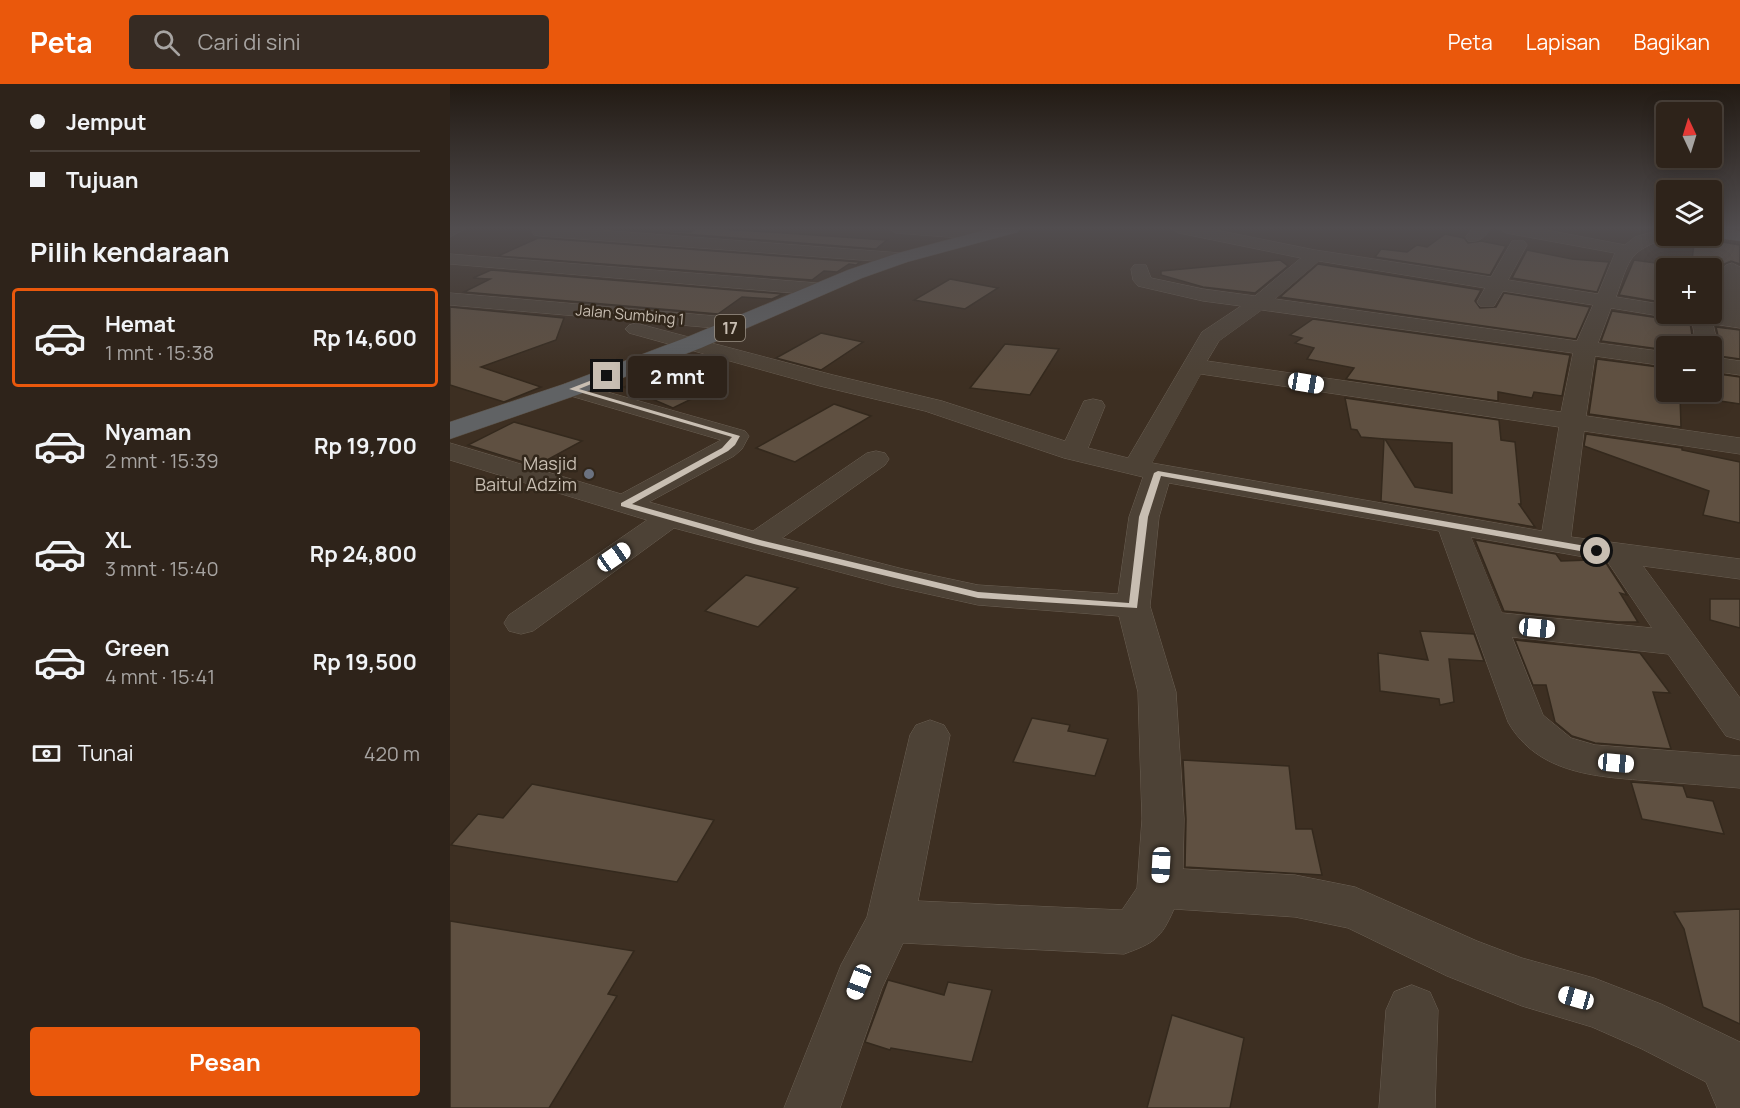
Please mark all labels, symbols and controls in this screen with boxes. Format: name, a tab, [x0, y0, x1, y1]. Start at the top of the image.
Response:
search box	[129, 15, 549, 69]
text: Peta	[30, 23, 93, 61]
icon: search	[150, 26, 183, 59]
text: Cari di sini	[198, 27, 301, 57]
text: Peta	[1448, 28, 1493, 56]
text: Lapisan	[1526, 28, 1601, 56]
text: Bagikan	[1634, 28, 1710, 56]
north arrow	[1656, 102, 1722, 168]
map controls	[1656, 102, 1722, 402]
text: Jemput	[66, 107, 147, 137]
text: Tujuan	[66, 165, 139, 195]
button: layers	[1656, 180, 1722, 246]
text: Pilih kendaraan	[30, 233, 230, 270]
button: +	[1656, 258, 1722, 324]
street label: Jalan Sumbing 1	[575, 299, 685, 330]
text: Hemat	[105, 309, 176, 339]
icon: car	[33, 311, 87, 365]
road number: 17	[715, 315, 745, 341]
text: Rp 14,600	[313, 323, 417, 353]
button: −	[1656, 336, 1722, 402]
text: 1 mnt · 15:38	[105, 339, 214, 366]
callout: 2 mnt	[628, 355, 727, 397]
route end	[593, 362, 620, 389]
text: 2 mnt	[650, 363, 705, 390]
car	[1287, 371, 1325, 395]
text: Nyaman	[105, 417, 192, 447]
icon: car	[33, 419, 87, 473]
text: Rp 19,700	[314, 431, 417, 461]
text: 2 mnt · 15:39	[105, 447, 219, 474]
place label: Masjid Baitul Adzim	[475, 451, 577, 496]
marker: Masjid Baitul Adzim	[582, 467, 596, 481]
text: XL	[105, 525, 131, 555]
icon: car	[33, 527, 87, 581]
route start	[1583, 537, 1610, 564]
text: Rp 24,800	[310, 539, 417, 569]
car	[594, 539, 634, 575]
text: 3 mnt · 15:40	[105, 555, 219, 582]
car	[1518, 617, 1556, 639]
text: Green	[105, 633, 170, 663]
icon: car	[33, 635, 87, 689]
text: Rp 19,500	[313, 647, 417, 677]
text: 4 mnt · 15:41	[105, 663, 215, 690]
icon: cash	[30, 737, 63, 770]
text: Tunai	[78, 738, 134, 768]
text: 420 m	[364, 740, 420, 767]
car	[1597, 752, 1635, 774]
car	[1151, 847, 1171, 883]
car	[844, 962, 874, 1002]
car	[1556, 984, 1596, 1012]
button: Pesan	[30, 1027, 420, 1096]

